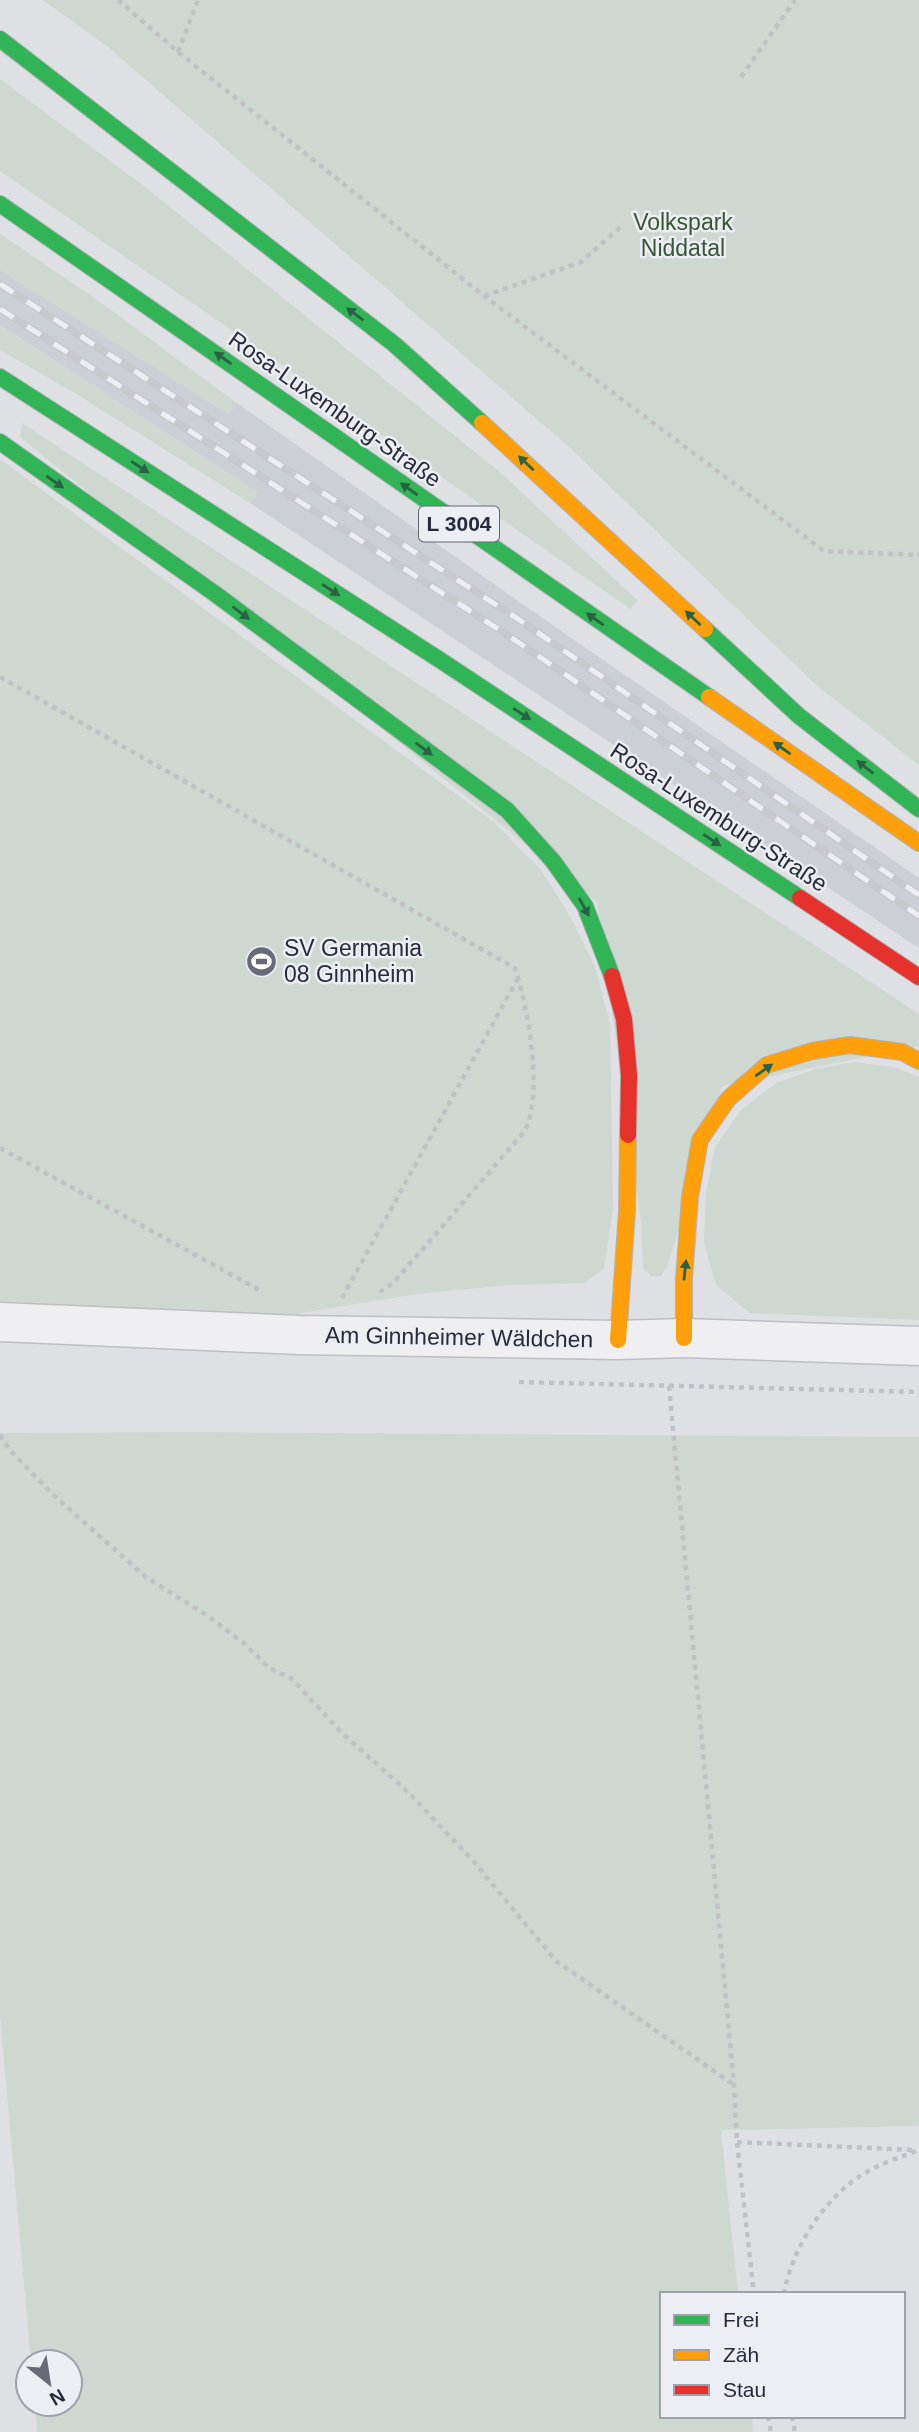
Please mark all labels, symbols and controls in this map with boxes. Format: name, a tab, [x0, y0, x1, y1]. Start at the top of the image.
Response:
park label: Volkspark Niddatal	[633, 209, 733, 261]
one-way arrow	[346, 308, 364, 322]
street label: Rosa-Luxemburg-Straße	[224, 326, 446, 492]
one-way arrow	[214, 351, 232, 365]
one-way arrow	[518, 456, 535, 472]
one-way arrow	[130, 461, 150, 474]
one-way arrow	[46, 475, 64, 489]
one-way arrow	[400, 482, 418, 496]
road number: L 3004	[419, 506, 499, 542]
one-way arrow	[322, 584, 341, 597]
one-way arrow	[232, 606, 250, 620]
one-way arrow	[685, 611, 702, 627]
one-way arrow	[586, 612, 604, 626]
one-way arrow	[512, 708, 532, 721]
street label: Rosa-Luxemburg-Straße	[606, 737, 832, 897]
one-way arrow	[415, 741, 433, 755]
one-way arrow	[772, 742, 792, 755]
one-way arrow	[856, 761, 874, 775]
one-way arrow	[703, 833, 721, 847]
one-way arrow	[577, 898, 589, 918]
place label: SV Germania 08 Ginnheim	[284, 935, 422, 987]
sports icon: SV Germania 08 Ginnheim	[244, 944, 278, 978]
one-way arrow	[754, 1063, 774, 1076]
one-way arrow	[680, 1259, 691, 1281]
street label: Am Ginnheimer Wäldchen	[325, 1322, 593, 1352]
legend	[660, 2292, 905, 2418]
text: Frei	[723, 2308, 759, 2331]
text: Zäh	[723, 2343, 759, 2366]
north arrow	[14, 2348, 84, 2418]
text: Stau	[723, 2378, 766, 2401]
text: N	[46, 2385, 68, 2410]

